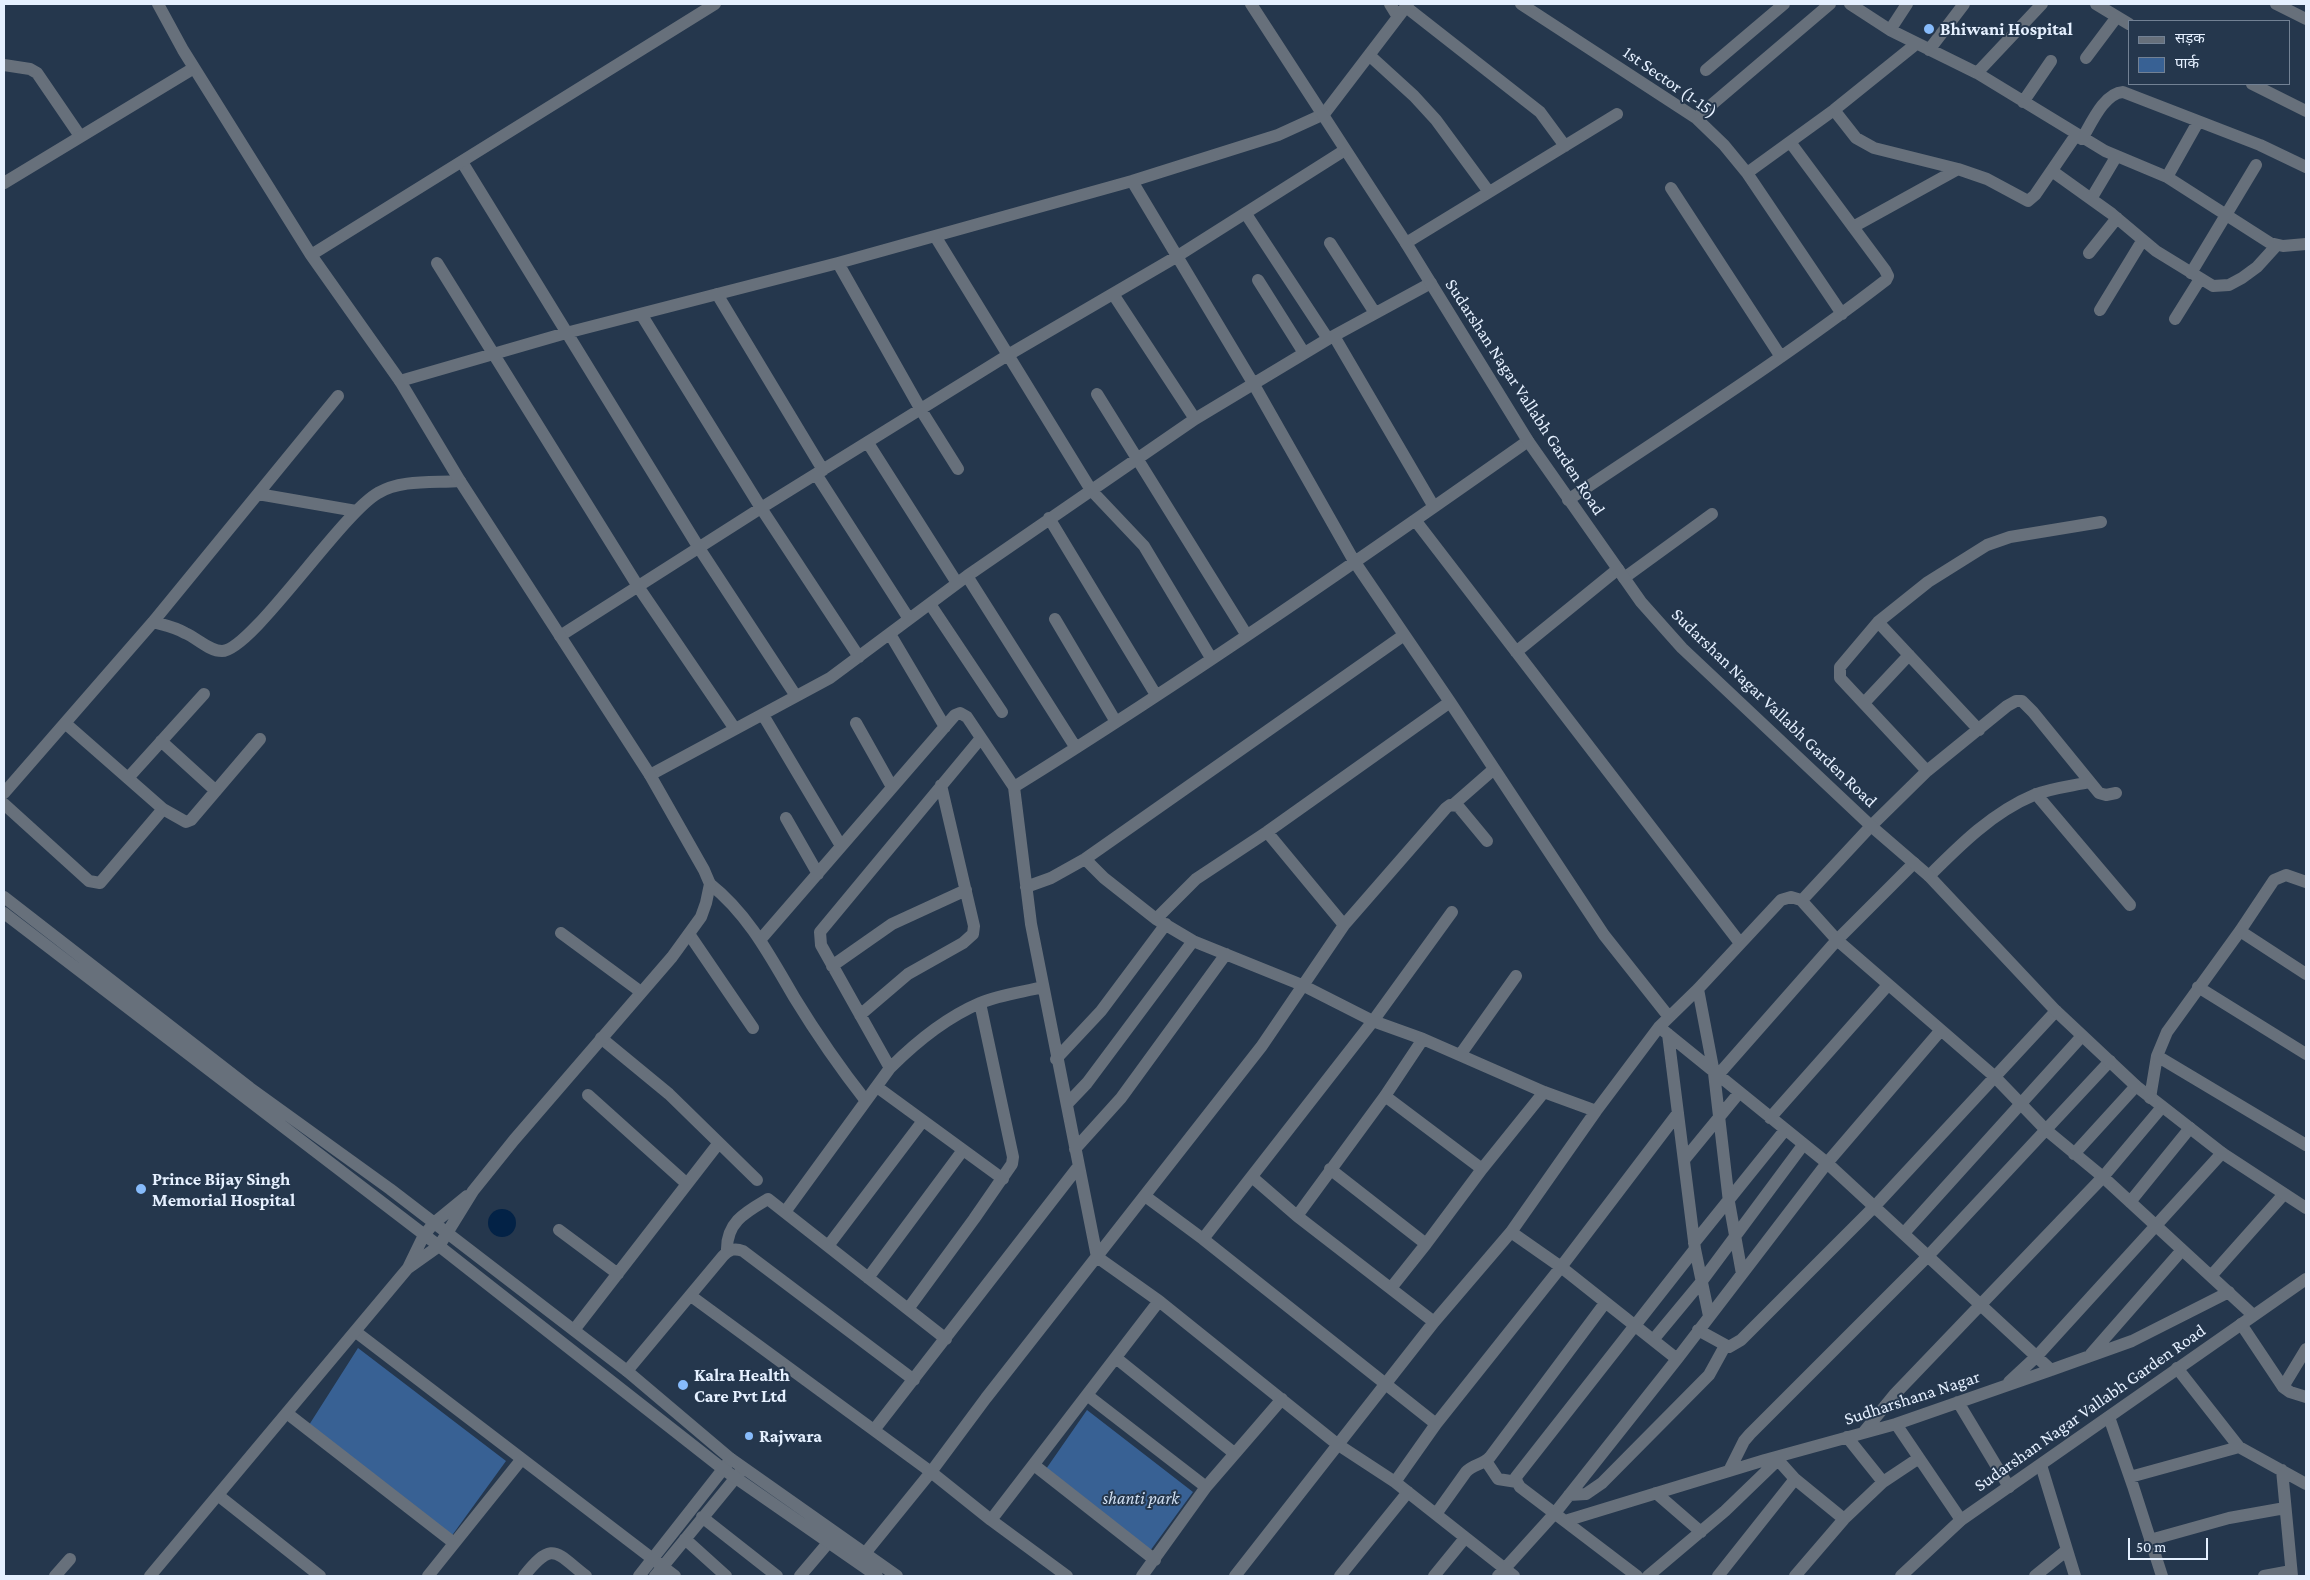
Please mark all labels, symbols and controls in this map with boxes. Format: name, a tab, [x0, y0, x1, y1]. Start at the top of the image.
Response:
place label: Bhiwani Hospital	[1940, 18, 2073, 40]
legend	[2128, 20, 2290, 85]
marker: Bhiwani Hospital	[1922, 22, 1936, 36]
text: सड़क	[2175, 30, 2205, 46]
street label: 1st Sector (1-15)	[1619, 42, 1721, 122]
text: पार्क	[2175, 55, 2199, 71]
street label: Sudarshan Nagar Vallabh Garden Road	[1440, 275, 1610, 519]
street label: Sudarshan Nagar Vallabh Garden Road	[1667, 604, 1881, 812]
place label: Prince Bijay Singh Memorial Hospital	[152, 1168, 295, 1210]
marker: Prince Bijay Singh Memorial Hospital	[134, 1182, 148, 1196]
street label: Sudarshan Nagar Vallabh Garden Road	[1970, 1320, 2210, 1496]
place label: Kalra Health Care Pvt Ltd	[694, 1364, 790, 1406]
street label: Sudharshana Nagar	[1841, 1366, 1983, 1430]
marker: Kalra Health Care Pvt Ltd	[676, 1378, 690, 1392]
place label: Rajwara	[759, 1425, 822, 1447]
marker: Rajwara	[743, 1430, 755, 1442]
park label: shanti park	[1103, 1487, 1179, 1509]
scale bar	[2130, 1528, 2210, 1560]
text: 50 m	[2136, 1539, 2166, 1555]

